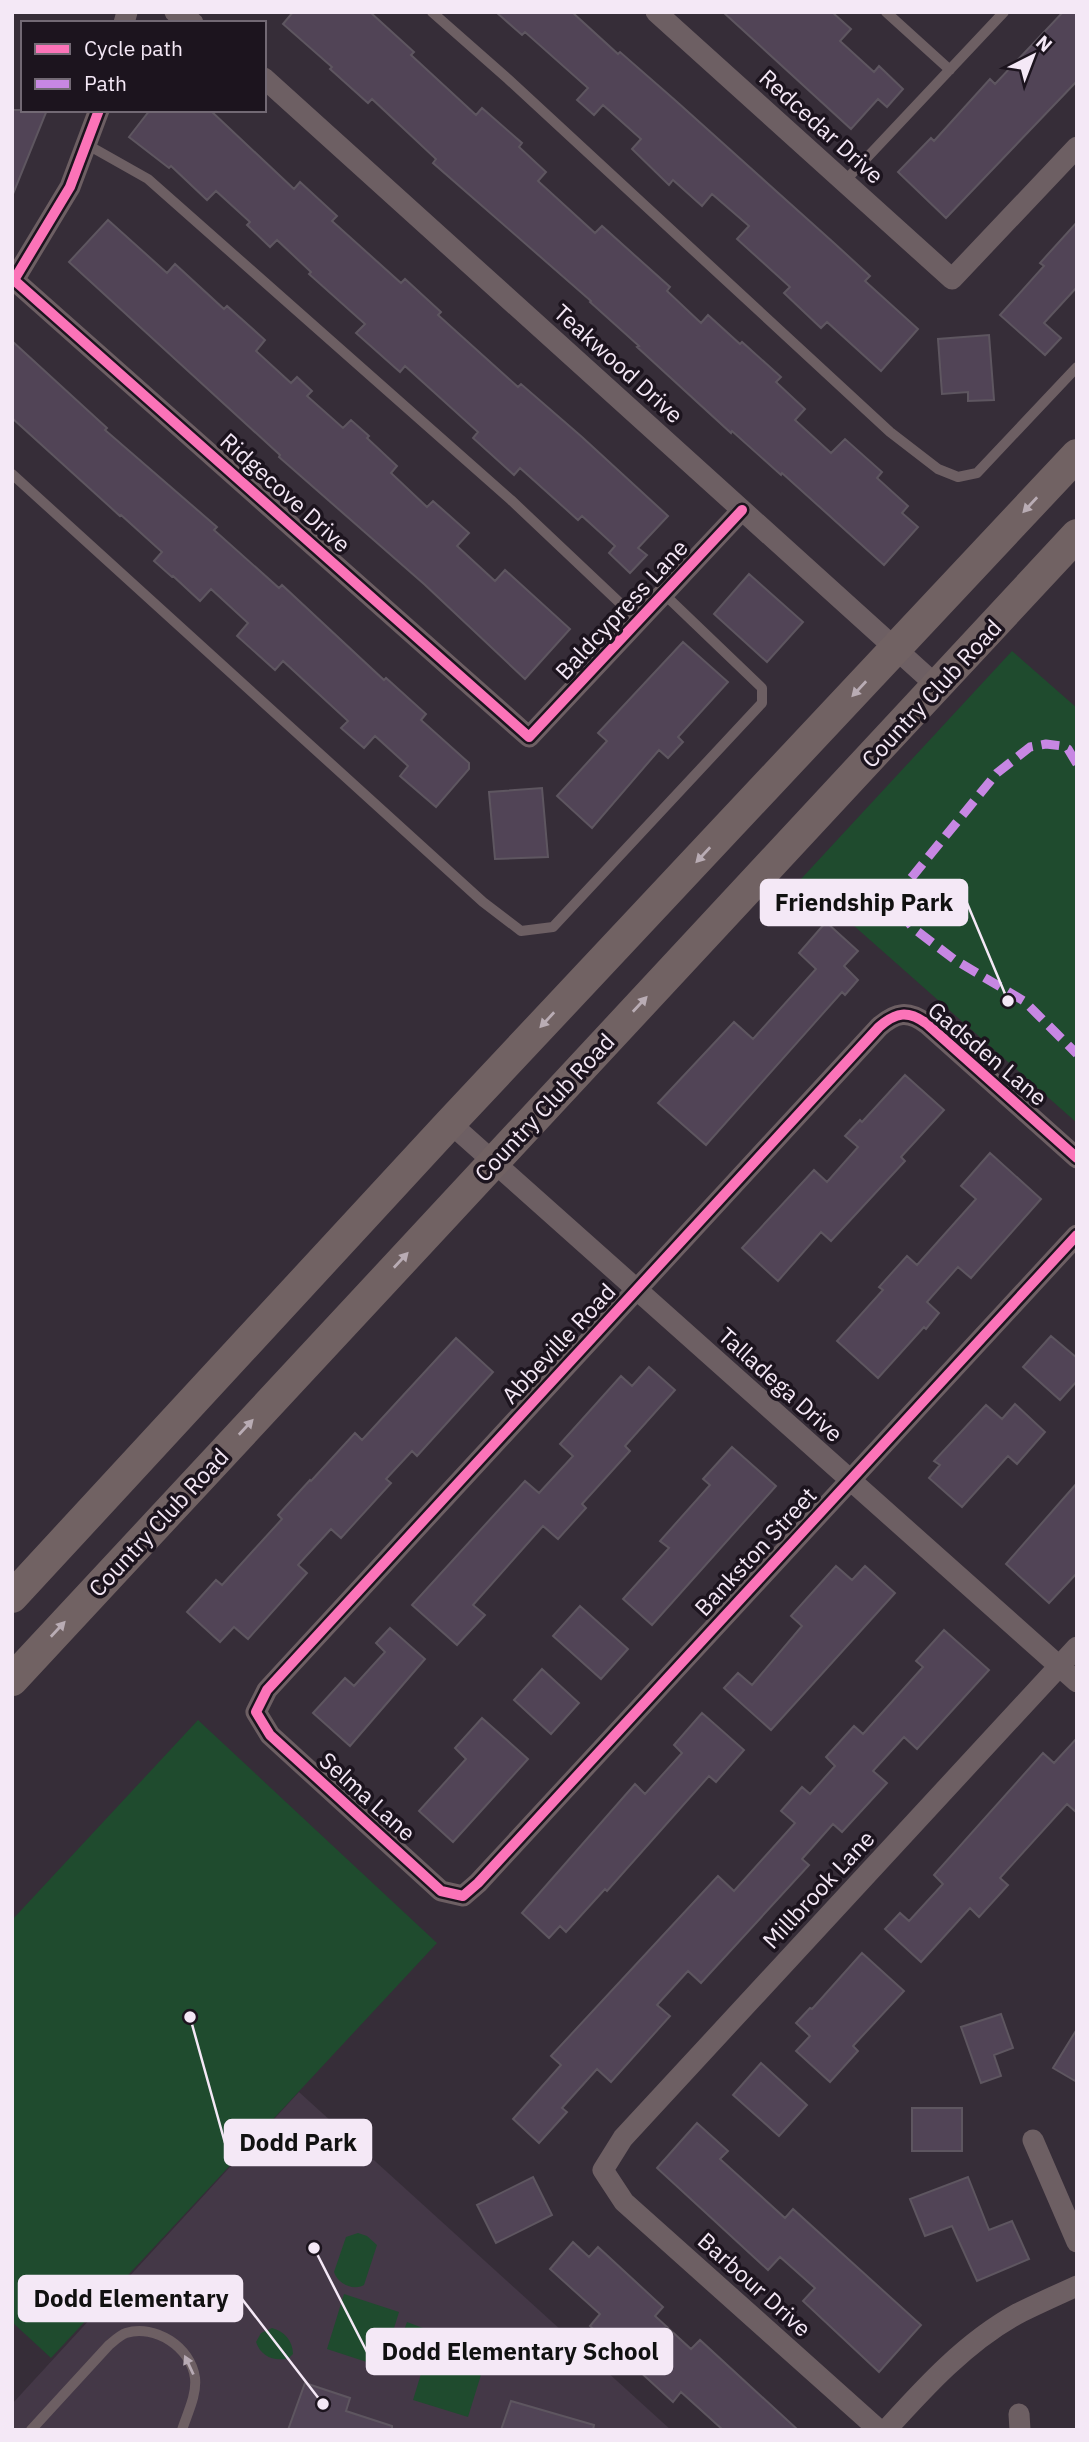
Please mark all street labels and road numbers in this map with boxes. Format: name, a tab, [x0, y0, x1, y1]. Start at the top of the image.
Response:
street label: Redcedar Drive	[754, 62, 890, 190]
street label: Teakwood Drive	[548, 297, 690, 429]
street label: Ridgecove Drive	[215, 426, 357, 558]
street label: Baldcypress Lane	[548, 532, 694, 686]
street label: Country Club Road	[854, 612, 1008, 774]
street label: Gadsden Lane	[922, 994, 1054, 1112]
street label: Country Club Road	[467, 1026, 621, 1188]
street label: Abbeville Road	[494, 1276, 622, 1410]
street label: Talladega Drive	[712, 1320, 850, 1448]
street label: Country Club Road	[81, 1441, 235, 1603]
street label: Bankston Street	[688, 1480, 822, 1622]
street label: Selma Lane	[314, 1745, 422, 1847]
street label: Millbrook Lane	[755, 1823, 881, 1955]
street label: Barbour Drive	[692, 2225, 818, 2343]

